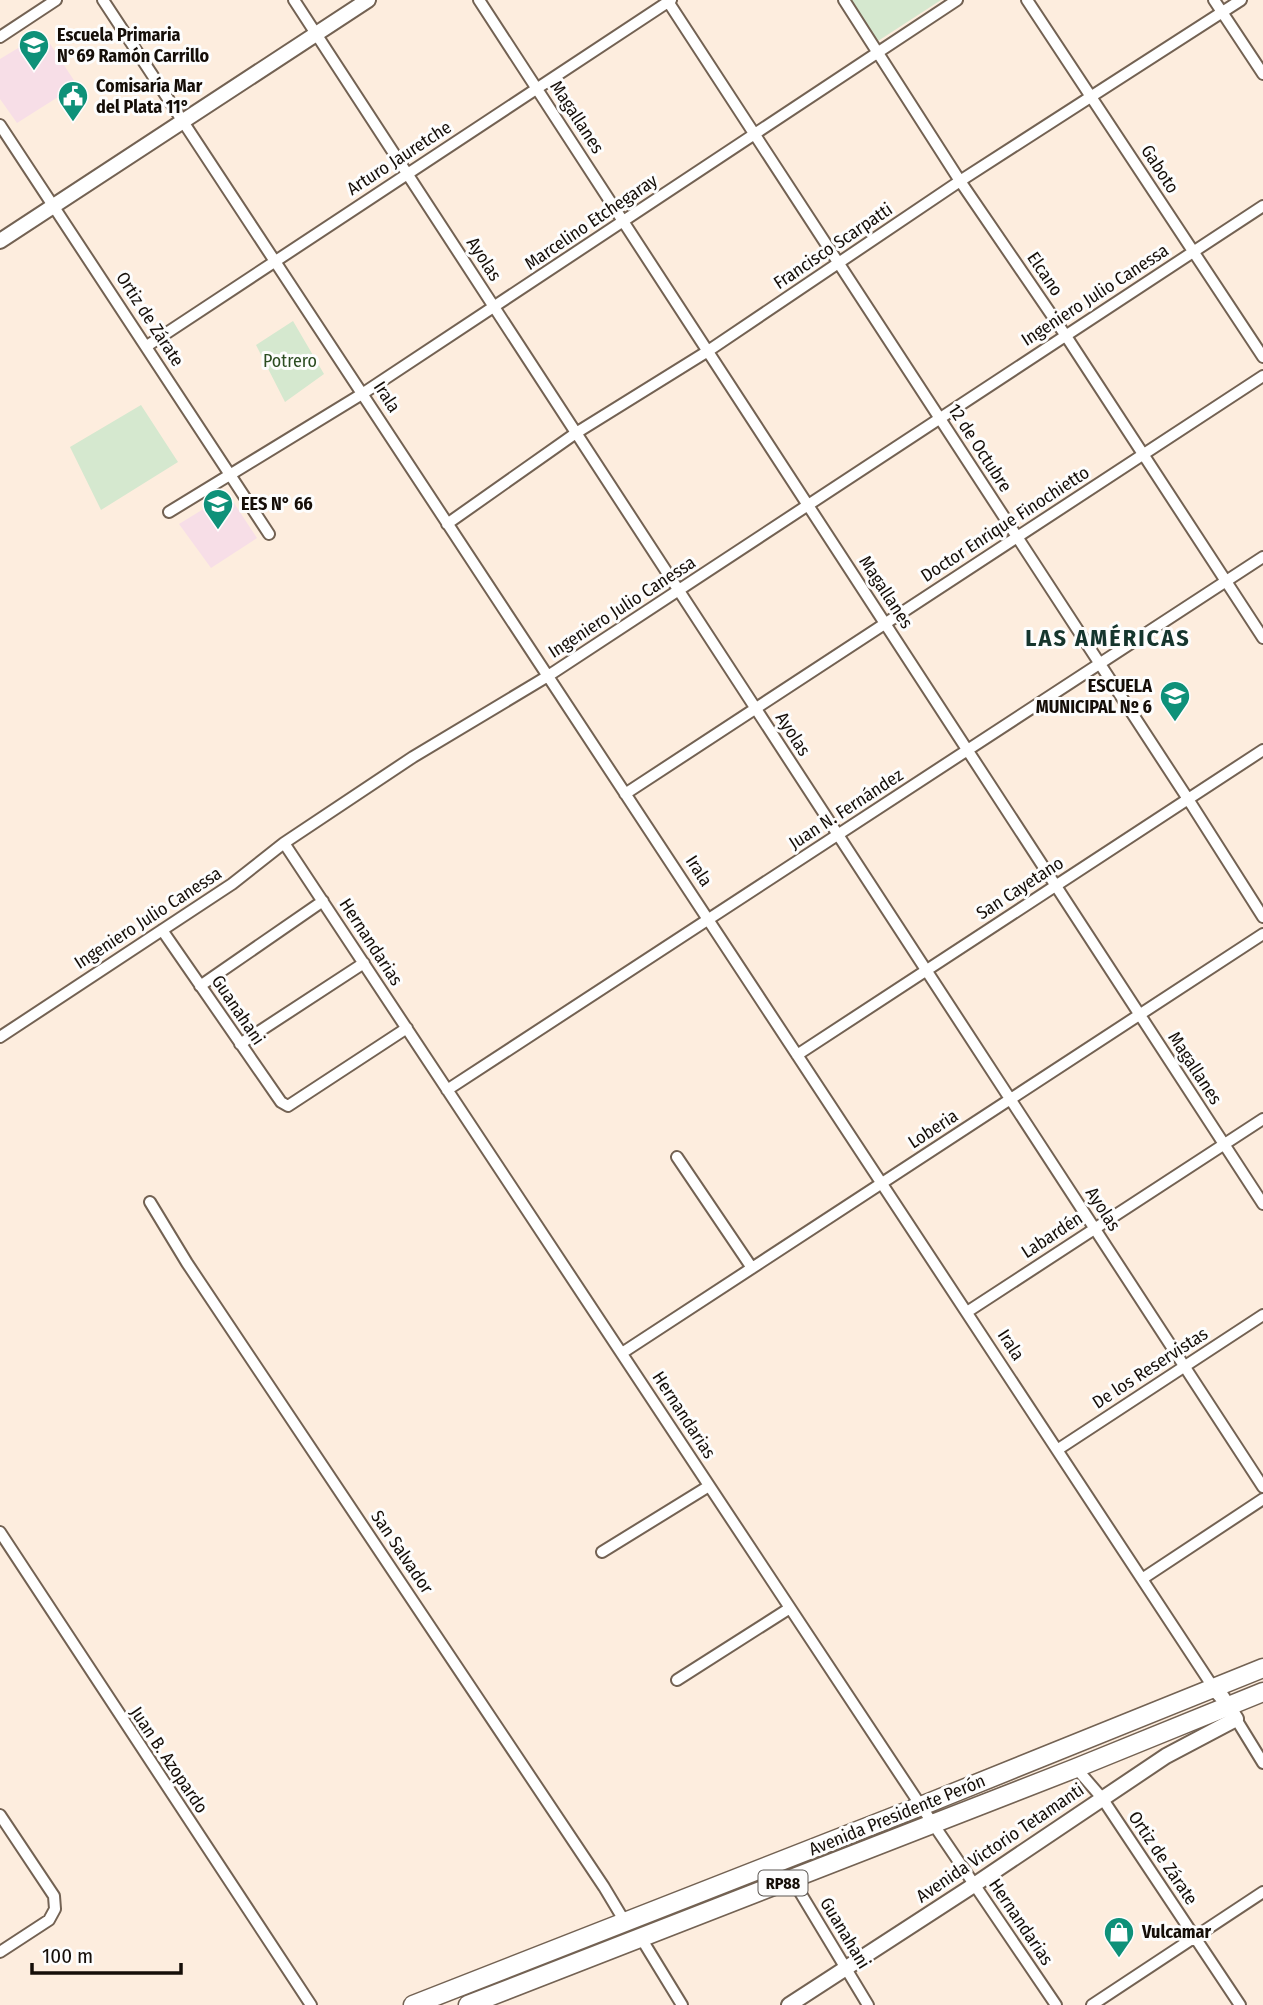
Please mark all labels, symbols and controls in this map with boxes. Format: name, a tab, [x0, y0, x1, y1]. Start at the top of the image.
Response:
place label: Escuela Primaria N°69 Ramón Carrillo	[57, 24, 210, 67]
school or university icon: Escuela Primaria N°69 Ramón Carrillo	[17, 28, 51, 72]
place label: Comisaría Mar del Plata 11°	[96, 75, 203, 118]
street label: Magallanes	[545, 76, 609, 158]
public building icon: Comisaría Mar del Plata 11°	[56, 79, 90, 123]
street label: Arturo Jauretche	[343, 116, 455, 200]
street label: Gaboto	[1136, 141, 1184, 197]
street label: Marcelino Etchegaray	[520, 169, 662, 275]
street label: Francisco Scarpatti	[769, 198, 897, 294]
street label: Ayolas	[462, 233, 506, 285]
street label: Ingeniero Julio Canessa	[1017, 239, 1173, 351]
street label: Elcano	[1022, 248, 1068, 300]
street label: Ortiz de Zárate	[111, 268, 189, 370]
park label: Potrero	[263, 350, 317, 372]
street label: Irala	[369, 377, 405, 417]
street label: 12 de Octubre	[943, 400, 1017, 496]
street label: Doctor Enrique Finochietto	[917, 461, 1093, 587]
school or university icon: EES N° 66	[201, 487, 235, 531]
place label: EES N° 66	[241, 493, 313, 515]
street label: Ingeniero Julio Canessa	[544, 551, 700, 663]
street label: Magallanes	[854, 551, 918, 633]
district label: LAS AMÉRICAS	[1025, 623, 1191, 652]
place label: ESCUELA MUNICIPAL Nº 6	[1036, 675, 1152, 718]
school or university icon: ESCUELA MUNICIPAL Nº 6	[1158, 679, 1192, 723]
street label: Ayolas	[771, 708, 815, 760]
street label: Juan N. Fernández	[785, 764, 907, 854]
street label: Irala	[681, 851, 717, 891]
street label: San Cayetano	[972, 852, 1068, 924]
street label: Ingeniero Julio Canessa	[70, 862, 226, 974]
street label: Hernandarias	[335, 894, 408, 990]
street label: Guanahani	[207, 971, 269, 1049]
street label: Magallanes	[1163, 1027, 1227, 1109]
street label: Loberia	[904, 1105, 962, 1153]
street label: Ayolas	[1081, 1183, 1125, 1235]
street label: Labardén	[1017, 1207, 1087, 1263]
street label: De los Reservistas	[1088, 1322, 1212, 1414]
street label: Irala	[993, 1325, 1029, 1365]
street label: Hernandarias	[648, 1367, 721, 1463]
street label: San Salvador	[366, 1506, 438, 1598]
street label: Juan B. Azopardo	[125, 1703, 213, 1817]
street label: Avenida Presidente Perón	[806, 1770, 988, 1860]
street label: Avenida Victorio Tetamanti	[912, 1779, 1088, 1907]
street label: Ortiz de Zárate	[1124, 1807, 1202, 1909]
road number: RP88	[758, 1870, 808, 1896]
street label: Hernandarias	[984, 1875, 1058, 1970]
street label: Guanahani	[815, 1893, 875, 1973]
shop icon: Vulcamar	[1102, 1915, 1136, 1959]
place label: Vulcamar	[1141, 1921, 1212, 1943]
scale bar	[32, 1932, 180, 1976]
text: 100 m	[42, 1943, 93, 1969]

